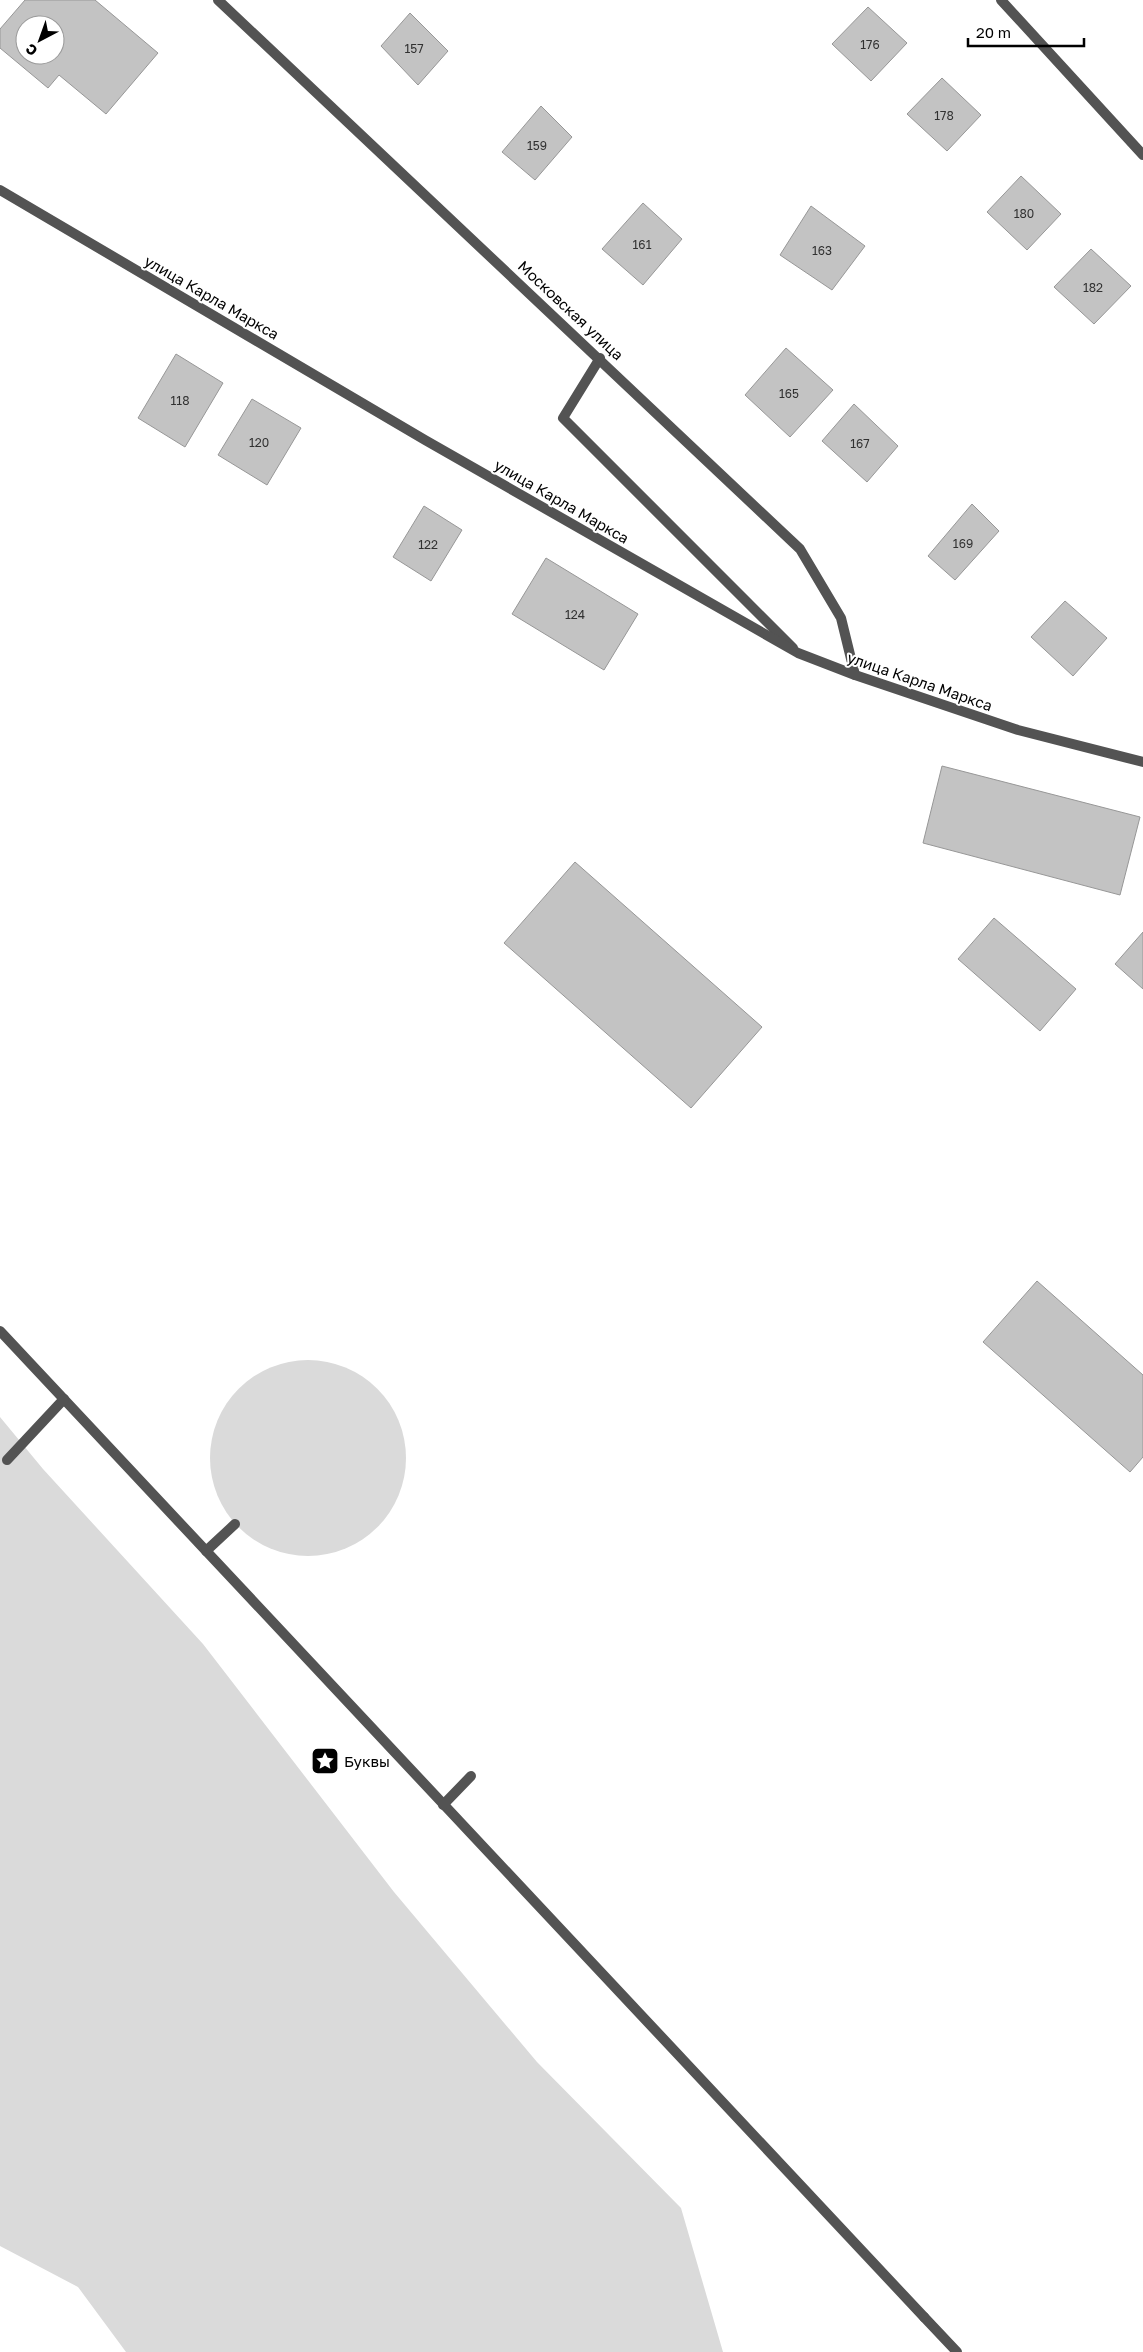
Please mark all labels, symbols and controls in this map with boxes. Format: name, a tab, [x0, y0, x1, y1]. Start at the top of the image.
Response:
north arrow	[15, 15, 65, 65]
scale bar	[968, 15, 1084, 47]
text: 20 m	[976, 23, 1011, 41]
house number: 176	[860, 37, 880, 52]
text: С	[22, 40, 40, 60]
house number: 157	[404, 41, 424, 56]
house number: 178	[934, 108, 954, 123]
house number: 159	[527, 138, 547, 153]
house number: 180	[1014, 206, 1034, 221]
house number: 161	[633, 237, 652, 252]
house number: 163	[812, 243, 832, 258]
street label: улица Карла Маркса	[142, 251, 282, 343]
street label: Московская улица	[515, 257, 627, 363]
house number: 182	[1083, 280, 1103, 295]
house number: 165	[779, 386, 799, 401]
house number: 118	[171, 393, 189, 408]
house number: 120	[249, 435, 269, 450]
house number: 167	[850, 436, 870, 451]
street label: улица Карла Маркса	[492, 455, 632, 547]
house number: 169	[953, 536, 973, 551]
house number: 122	[418, 537, 438, 552]
house number: 124	[565, 607, 585, 622]
street label: улица Карла Маркса	[845, 648, 995, 714]
place icon: Буквы	[310, 1746, 340, 1776]
place label: Буквы	[344, 1752, 390, 1770]

